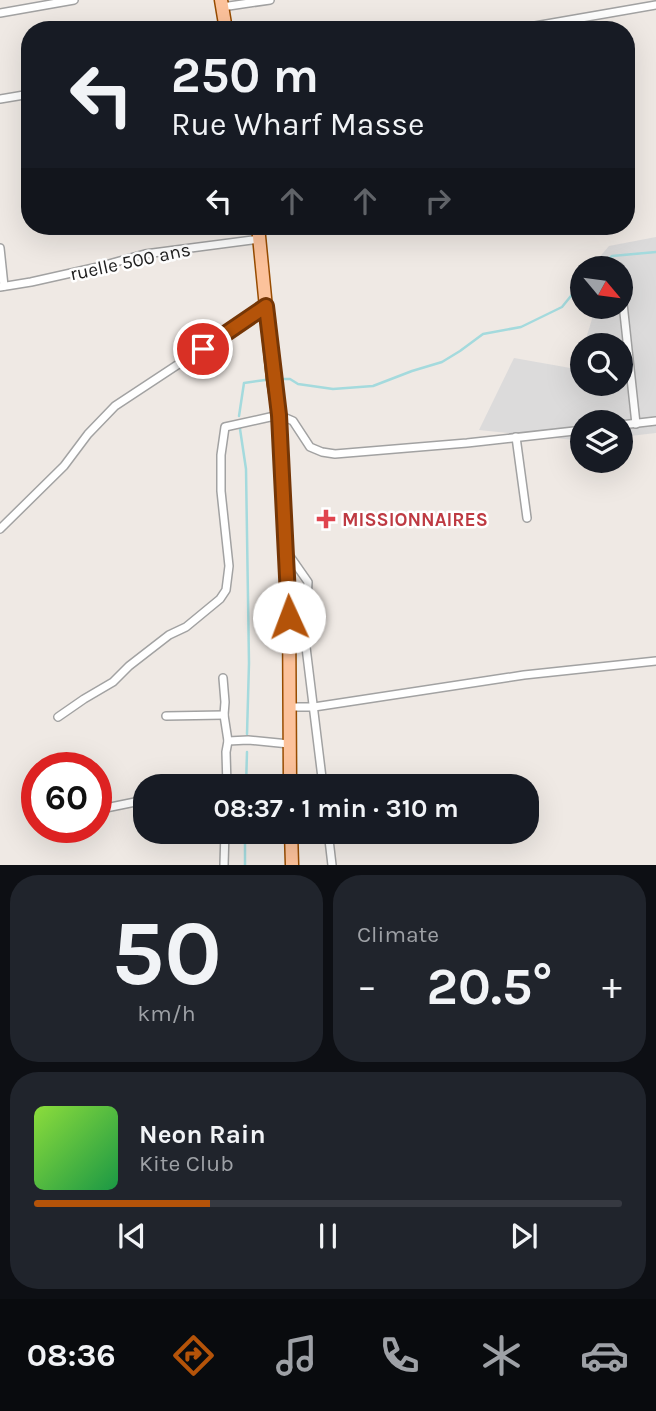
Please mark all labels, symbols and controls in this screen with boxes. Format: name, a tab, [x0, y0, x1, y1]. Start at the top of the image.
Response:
text: 250 m	[171, 47, 319, 104]
icon: left	[56, 49, 147, 140]
text: Rue Wharf Masse	[171, 106, 424, 143]
icon: left	[200, 182, 238, 220]
icon: ahead	[273, 182, 311, 220]
icon: ahead	[346, 182, 384, 220]
icon: right	[419, 182, 457, 220]
street label: ruelle 500 ans	[68, 238, 193, 285]
north arrow	[570, 256, 634, 318]
map controls	[570, 256, 633, 473]
pin	[173, 319, 233, 379]
icon: arrive	[184, 330, 222, 368]
button: search	[570, 333, 633, 396]
button: layers	[570, 410, 633, 473]
marker: MISSIONNAIRES	[316, 509, 336, 529]
place label: MISSIONNAIRES	[342, 509, 488, 531]
position arrow	[252, 580, 326, 654]
speed limit sign: 60	[21, 752, 112, 843]
text: 08:37 · 1 min · 310 m	[213, 793, 459, 824]
text: 50	[111, 901, 222, 1007]
text: Climate	[357, 921, 439, 948]
text: 20.5°	[427, 956, 553, 1017]
text: −	[357, 964, 377, 1009]
text: +	[602, 964, 622, 1009]
text: km/h	[137, 1000, 196, 1027]
text: Neon Rain	[139, 1119, 266, 1150]
text: Kite Club	[139, 1150, 234, 1177]
icon: previous	[113, 1217, 151, 1255]
icon: pause	[309, 1217, 347, 1255]
icon: next	[505, 1217, 543, 1255]
icon: directions	[169, 1331, 218, 1380]
icon: music	[272, 1331, 321, 1380]
icon: phone	[375, 1331, 424, 1380]
icon: climate	[477, 1331, 526, 1380]
icon: car	[580, 1331, 629, 1380]
text: 08:36	[27, 1337, 116, 1374]

